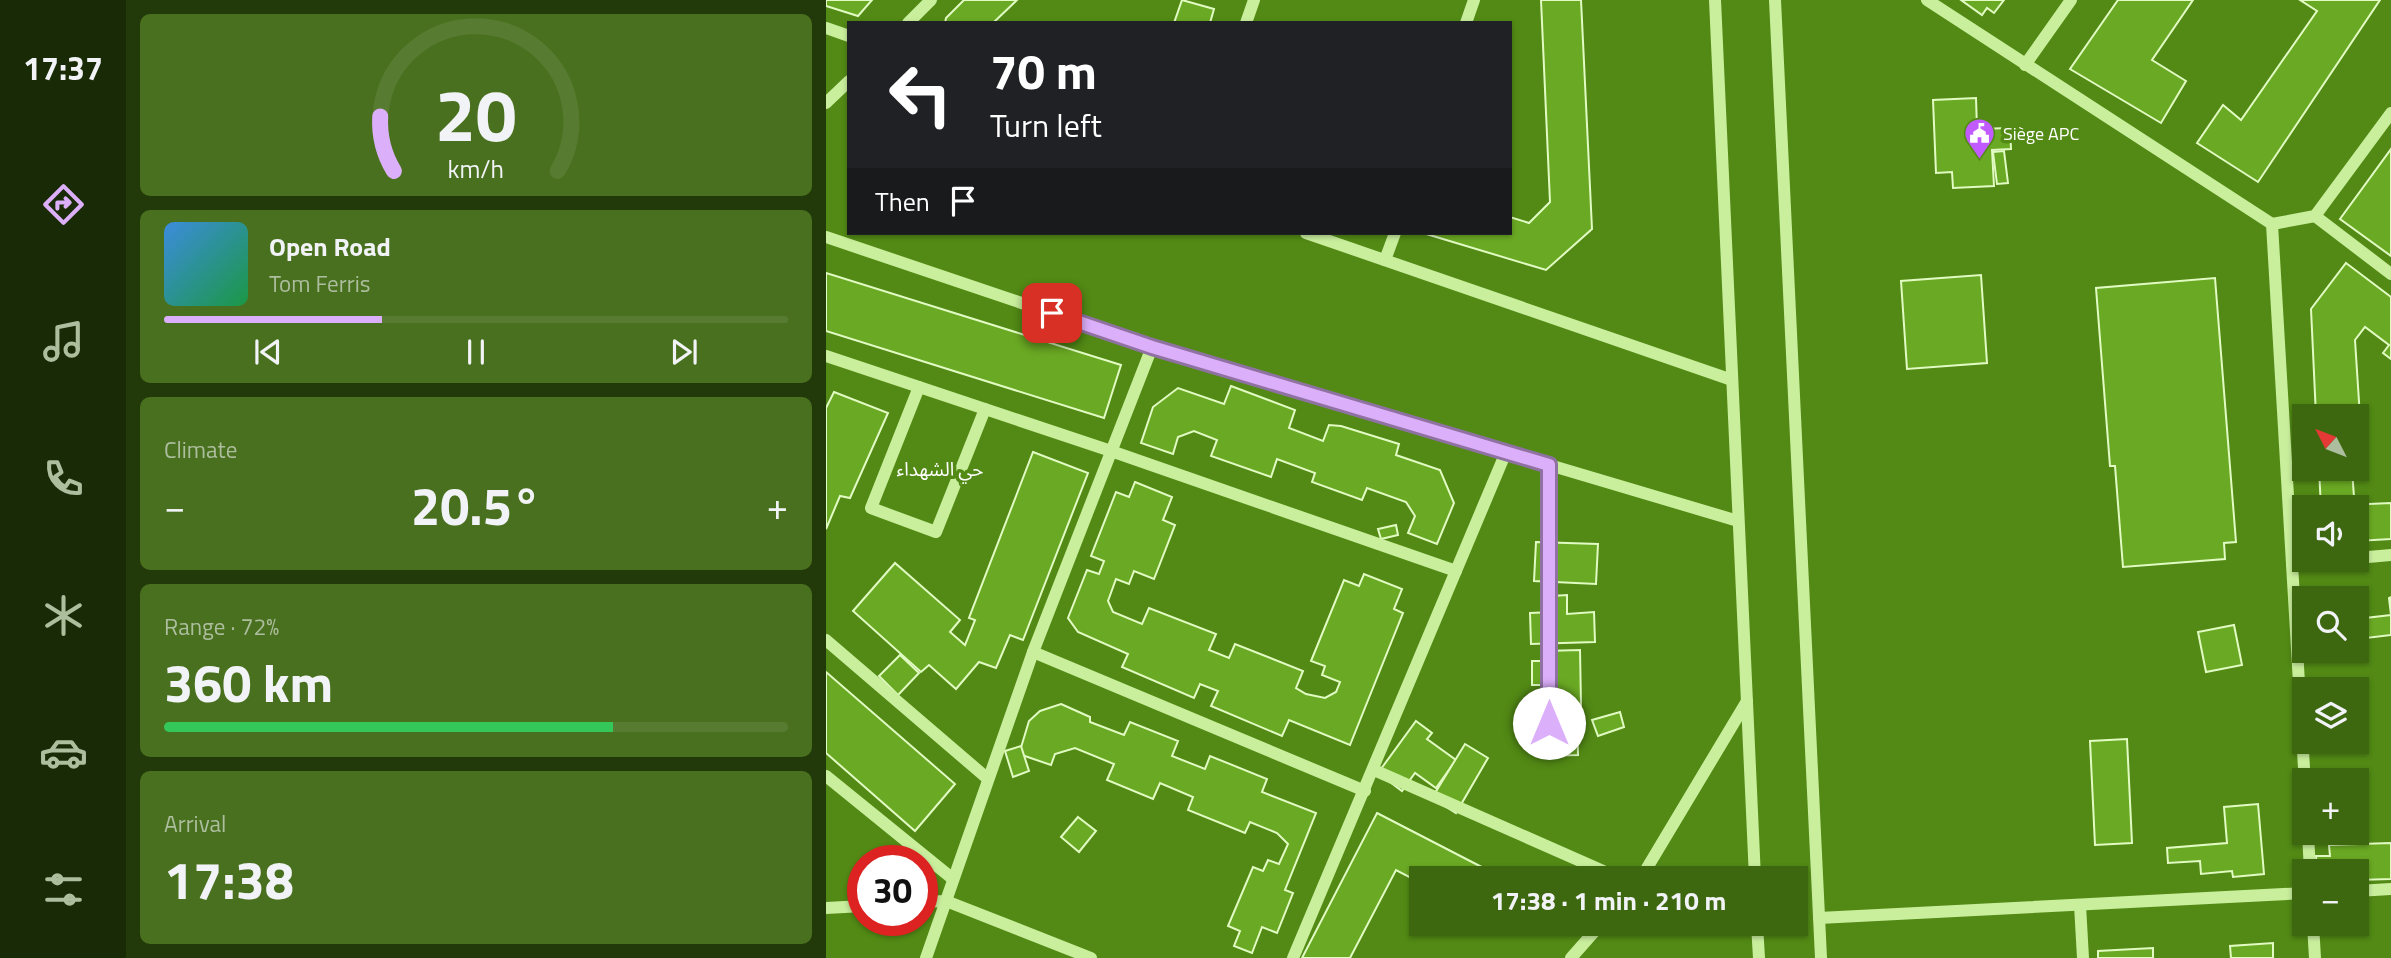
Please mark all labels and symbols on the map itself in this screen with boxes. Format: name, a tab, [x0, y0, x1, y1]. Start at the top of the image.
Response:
public building icon: Siège APC	[1963, 116, 1997, 160]
place label: Siège APC	[2003, 120, 2079, 147]
pin	[1022, 283, 1082, 343]
north arrow	[2292, 404, 2370, 481]
district label: حي الشهداء	[896, 454, 984, 484]
position arrow	[1512, 686, 1586, 760]
speed limit sign: 30	[847, 845, 938, 936]

